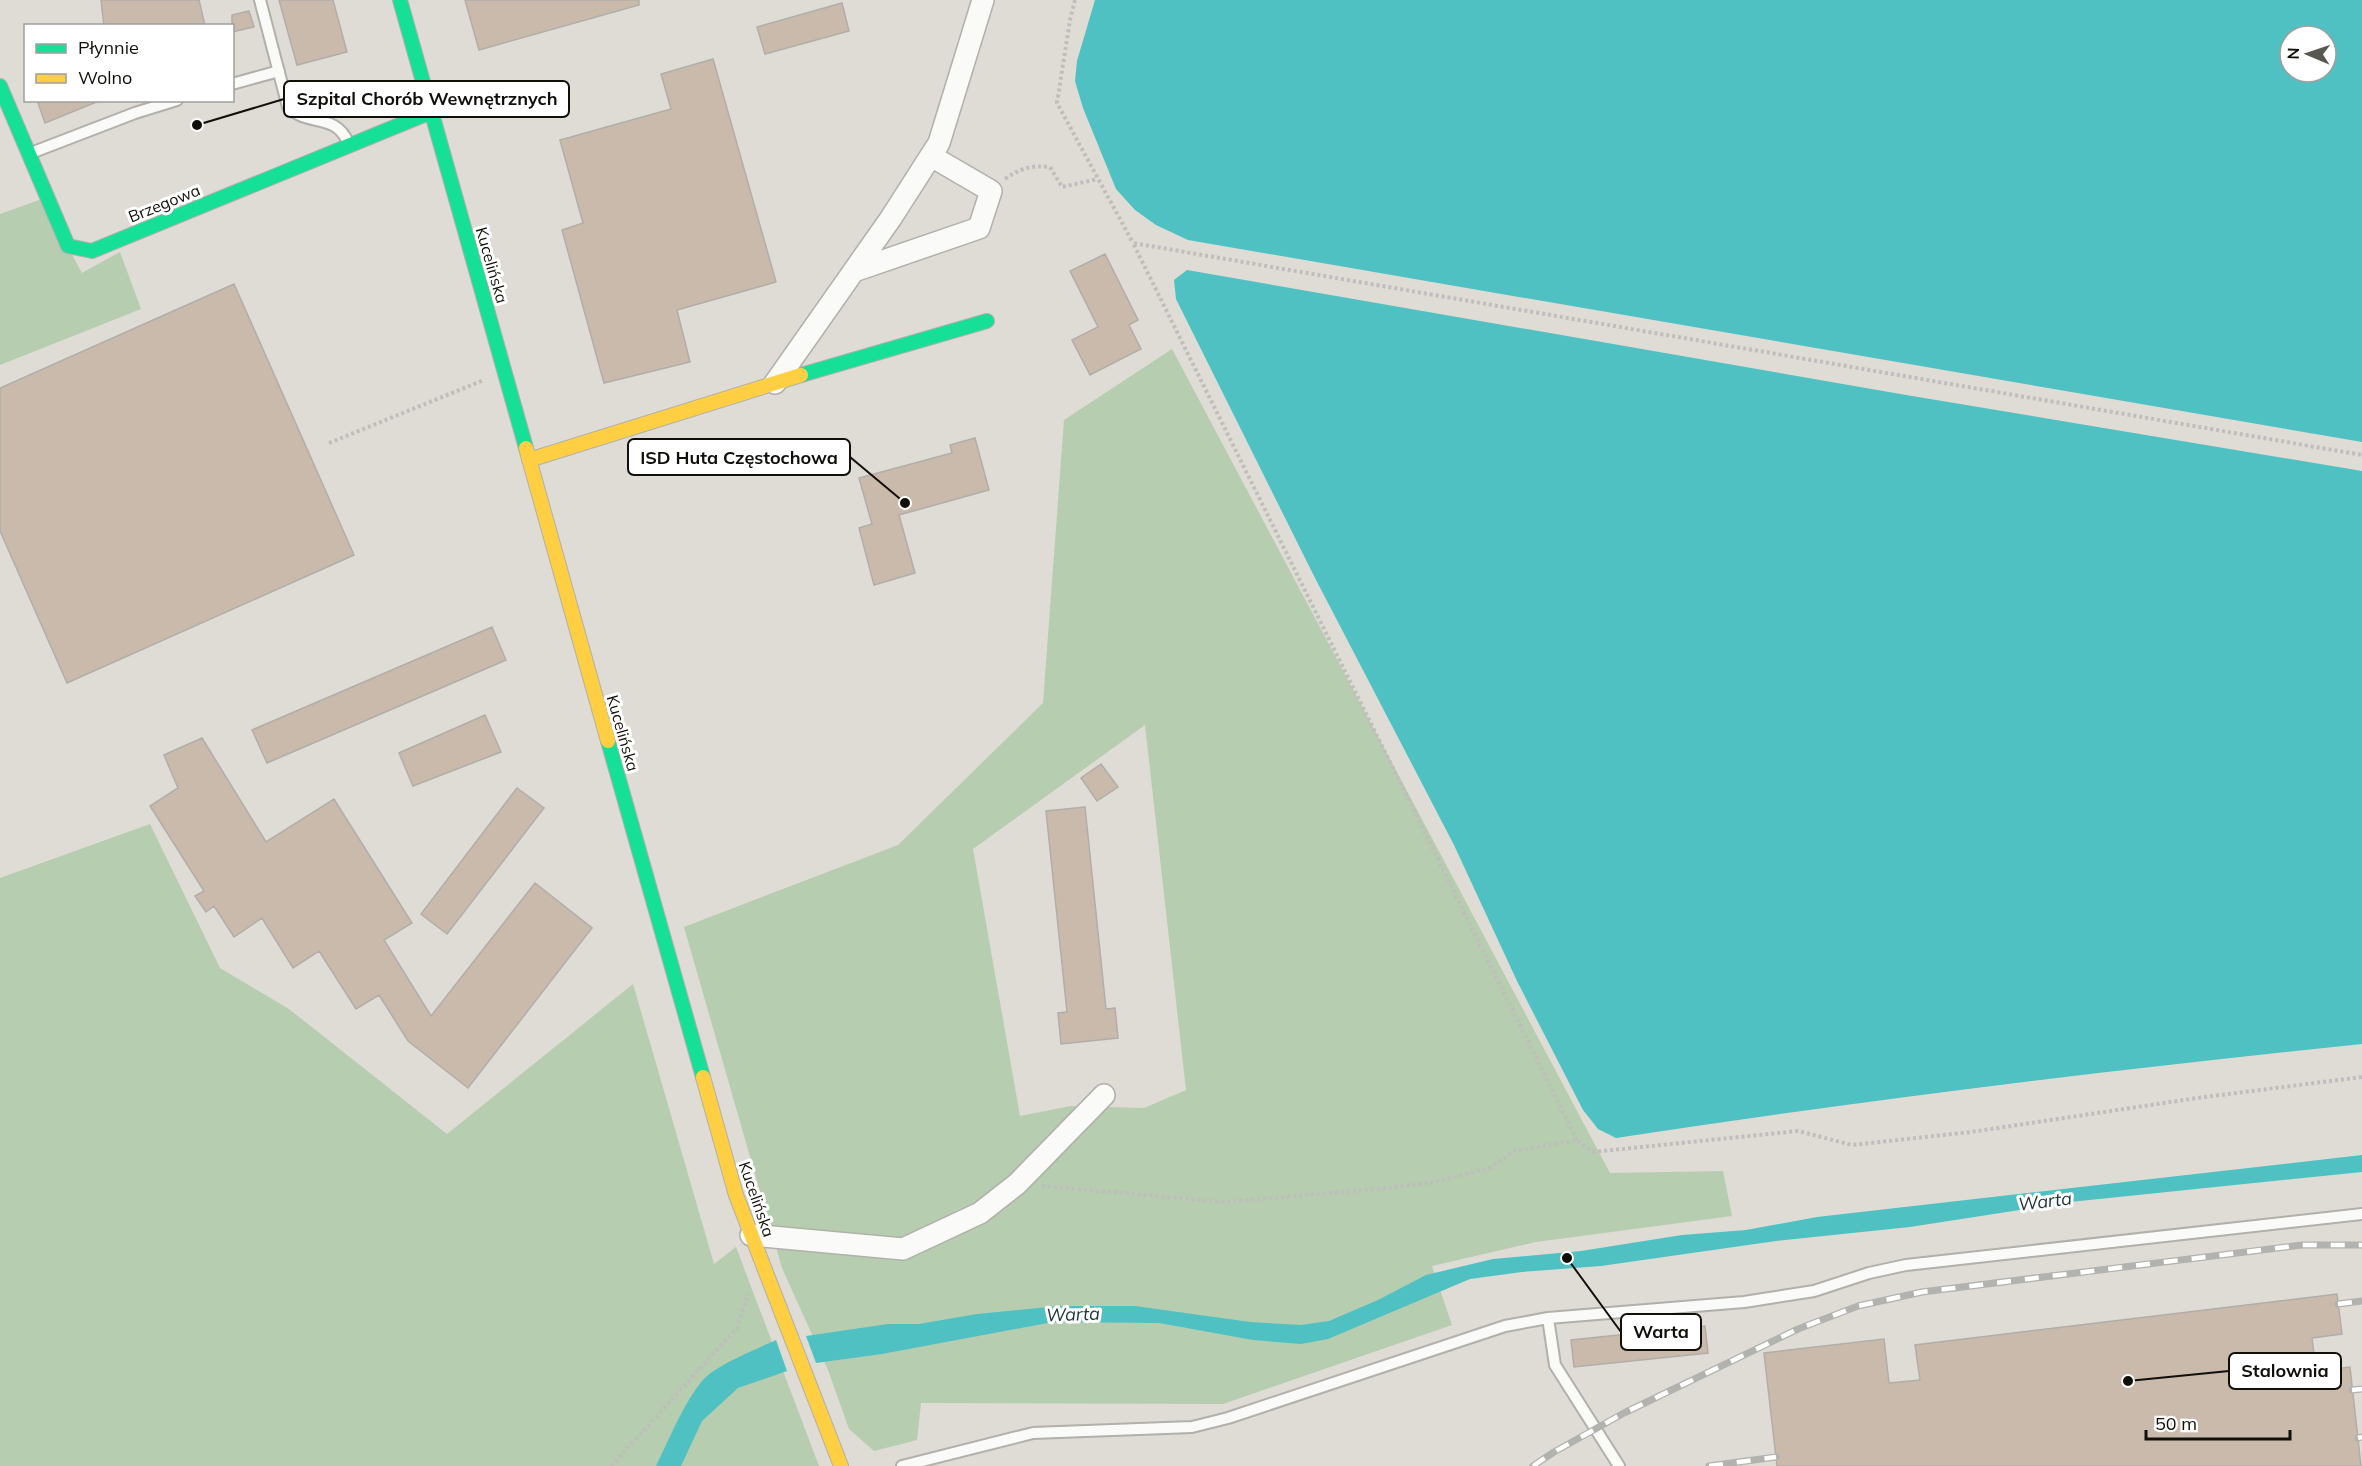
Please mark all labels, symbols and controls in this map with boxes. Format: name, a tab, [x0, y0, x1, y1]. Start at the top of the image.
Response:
legend	[24, 24, 234, 102]
north arrow	[2278, 24, 2338, 84]
text: Płynnie	[78, 36, 139, 59]
text: N	[2283, 47, 2303, 60]
text: Wolno	[78, 66, 132, 89]
callout: Szpital Chorób Wewnętrznych	[284, 81, 569, 117]
text: Szpital Chorób Wewnętrznych	[296, 87, 558, 110]
street label: Brzegowa	[125, 180, 203, 226]
street label: Kucelińska	[472, 225, 512, 305]
callout: ISD Huta Częstochowa	[628, 439, 850, 475]
text: ISD Huta Częstochowa	[640, 446, 838, 469]
street label: Kucelińska	[603, 693, 643, 773]
street label: Kucelińska	[735, 1159, 779, 1239]
water label: Warta	[2017, 1186, 2073, 1216]
water label: Warta	[1046, 1302, 1101, 1326]
callout: Warta	[1621, 1314, 1701, 1350]
text: Warta	[1633, 1320, 1689, 1343]
callout: Stalownia	[2229, 1353, 2341, 1389]
text: Stalownia	[2241, 1359, 2329, 1382]
scale bar	[2146, 1403, 2290, 1441]
text: 50 m	[2155, 1412, 2197, 1435]

